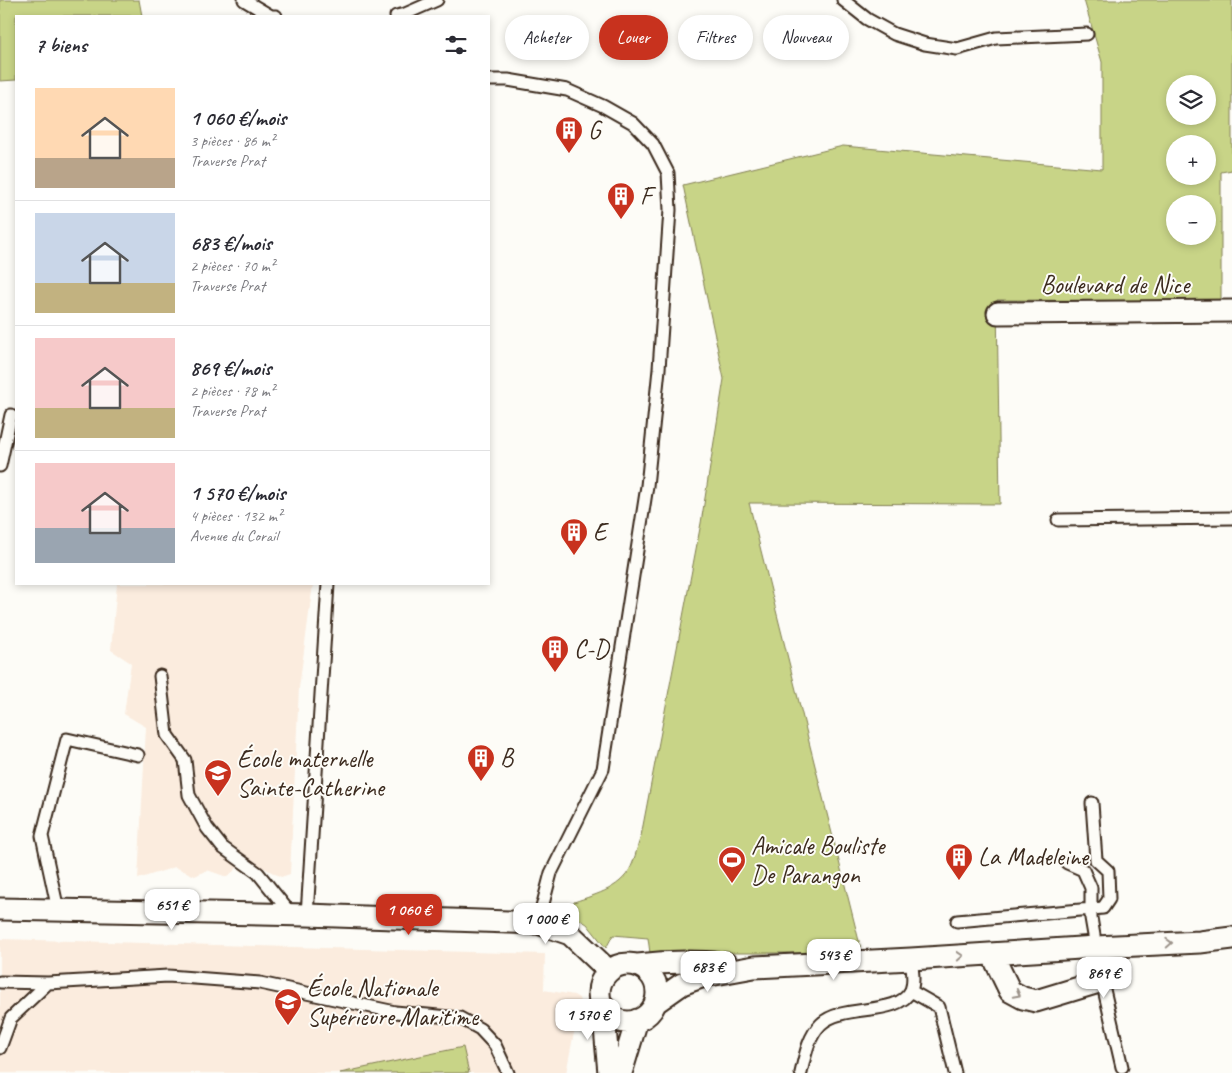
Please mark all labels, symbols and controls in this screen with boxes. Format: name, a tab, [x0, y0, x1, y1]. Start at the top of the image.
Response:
chip: Acheter	[505, 15, 589, 60]
chip: Louer	[599, 15, 668, 60]
chip: Filtres	[678, 15, 753, 60]
chip: Nouveau	[763, 15, 849, 60]
icon: filters	[442, 31, 470, 59]
text: 7 biens	[35, 32, 87, 58]
map controls	[1166, 75, 1216, 245]
button: layers	[1166, 75, 1216, 125]
text: 1 060 €/mois	[190, 105, 286, 131]
icon: home	[75, 108, 135, 168]
place label: G	[588, 114, 603, 146]
building icon: G	[554, 115, 584, 154]
text: 3 pièces · 86 m²	[190, 131, 275, 151]
button: +	[1166, 135, 1216, 185]
text: Traverse Prat	[190, 151, 265, 171]
place label: F	[640, 180, 657, 212]
building icon: F	[606, 181, 636, 220]
button: −	[1166, 195, 1216, 245]
text: 683 €/mois	[190, 230, 272, 256]
icon: home	[75, 233, 135, 293]
text: 2 pièces · 70 m²	[190, 256, 275, 276]
street label: Boulevard de Nice	[1041, 269, 1191, 301]
text: Traverse Prat	[190, 276, 265, 296]
text: 869 €/mois	[190, 355, 271, 381]
icon: home	[75, 358, 135, 418]
text: 2 pièces · 78 m²	[190, 381, 275, 401]
text: Traverse Prat	[190, 401, 265, 421]
text: 1 570 €/mois	[190, 480, 285, 506]
icon: home	[75, 483, 135, 543]
text: 4 pièces · 132 m²	[190, 506, 282, 526]
place label: E	[593, 516, 609, 548]
building icon: E	[559, 517, 589, 556]
text: Avenue du Corail	[190, 526, 278, 546]
place label: C-D	[574, 633, 611, 665]
building icon: C-D	[540, 634, 570, 673]
place label: B	[500, 742, 515, 774]
place label: École maternelle Sainte-Catherine	[237, 743, 386, 804]
building icon: B	[466, 743, 496, 782]
school or university icon: École maternelle Sainte-Catherine	[203, 758, 233, 797]
place label: Amicale Bouliste De Parangon	[751, 830, 886, 891]
place label: La Madeleine	[978, 841, 1090, 873]
building icon: La Madeleine	[944, 842, 974, 881]
sports icon: Amicale Bouliste De Parangon	[717, 845, 747, 884]
pin: 651 €	[137, 888, 207, 931]
pin: 1 060 €	[363, 894, 455, 936]
text: 651 €	[156, 895, 188, 915]
text: 1 060 €	[387, 900, 431, 920]
pin: 1 000 €	[500, 902, 592, 945]
text: 1 000 €	[524, 909, 568, 929]
pin: 543 €	[799, 938, 869, 981]
one-way arrow	[1165, 938, 1173, 949]
text: 543 €	[818, 945, 850, 965]
pin: 683 €	[673, 950, 743, 993]
one-way arrow	[956, 951, 964, 962]
pin: 869 €	[1069, 956, 1139, 999]
text: 683 €	[691, 957, 725, 977]
text: 869 €	[1088, 963, 1120, 983]
place label: École Nationale Supérieure Maritime	[307, 972, 480, 1033]
school or university icon: École Nationale Supérieure Maritime	[273, 987, 303, 1026]
one-way arrow	[1011, 988, 1020, 998]
pin: 1 570 €	[542, 998, 634, 1041]
text: 1 570 €	[566, 1005, 610, 1025]

